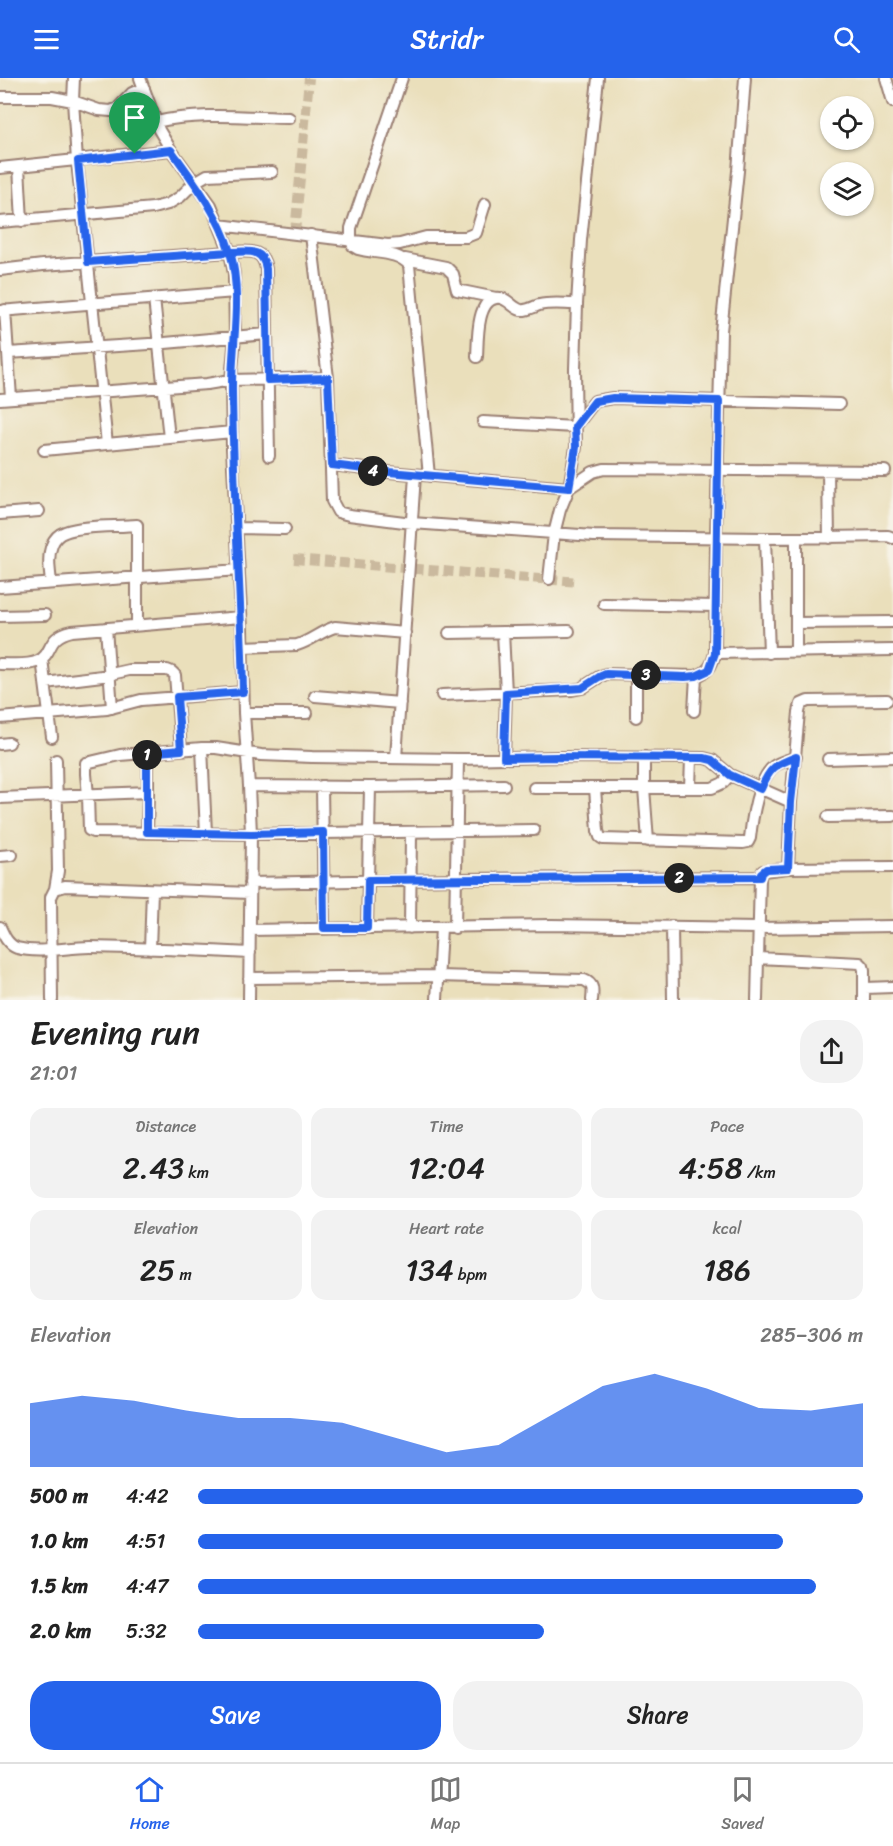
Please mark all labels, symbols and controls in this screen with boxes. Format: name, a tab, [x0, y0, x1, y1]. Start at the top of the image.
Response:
text: Stridr	[410, 15, 483, 63]
icon: menu	[30, 23, 63, 56]
icon: search	[830, 23, 863, 56]
pin	[109, 92, 160, 154]
map controls	[820, 96, 874, 216]
button: locate	[820, 96, 874, 150]
icon: arrive	[118, 101, 151, 134]
button: layers	[820, 162, 874, 216]
pin: 4	[358, 456, 388, 486]
text: 4	[368, 456, 378, 485]
pin: 3	[631, 660, 661, 690]
text: 3	[642, 660, 650, 689]
pin: 1	[132, 740, 162, 770]
text: 1	[144, 740, 150, 769]
pin: 2	[664, 863, 694, 893]
text: 2	[674, 863, 684, 892]
text: Evening run	[30, 1004, 200, 1062]
button: share	[800, 1020, 863, 1083]
text: 21:01	[30, 1056, 77, 1091]
text: Distance	[135, 1112, 196, 1141]
text: Time	[430, 1112, 463, 1141]
text: Pace	[710, 1112, 744, 1141]
text: 2.43	[123, 1141, 184, 1195]
text: 12:04	[408, 1141, 485, 1195]
text: 4:58	[679, 1141, 743, 1195]
text: km	[184, 1158, 209, 1187]
text: /km	[743, 1158, 776, 1187]
text: Elevation	[133, 1214, 198, 1243]
text: Heart rate	[409, 1214, 484, 1243]
text: kcal	[713, 1214, 742, 1243]
text: 25	[140, 1243, 175, 1297]
text: 134	[406, 1243, 454, 1297]
text: 186	[703, 1243, 751, 1297]
text: m	[175, 1260, 192, 1289]
text: bpm	[454, 1260, 487, 1289]
text: Elevation	[30, 1318, 111, 1353]
text: 285–306 m	[760, 1318, 863, 1353]
text: 500 m	[30, 1479, 88, 1514]
text: 4:42	[126, 1479, 169, 1514]
text: 1.0 km	[30, 1524, 88, 1559]
text: 4:51	[126, 1524, 165, 1559]
text: 1.5 km	[30, 1569, 88, 1604]
text: 4:47	[126, 1569, 168, 1604]
text: 2.0 km	[30, 1614, 91, 1649]
text: 5:32	[126, 1614, 167, 1649]
button: Save	[30, 1681, 441, 1750]
button: Share	[453, 1681, 863, 1750]
tab: Home	[130, 1773, 170, 1838]
tab: Map	[429, 1773, 462, 1838]
tab: Saved	[721, 1773, 763, 1838]

